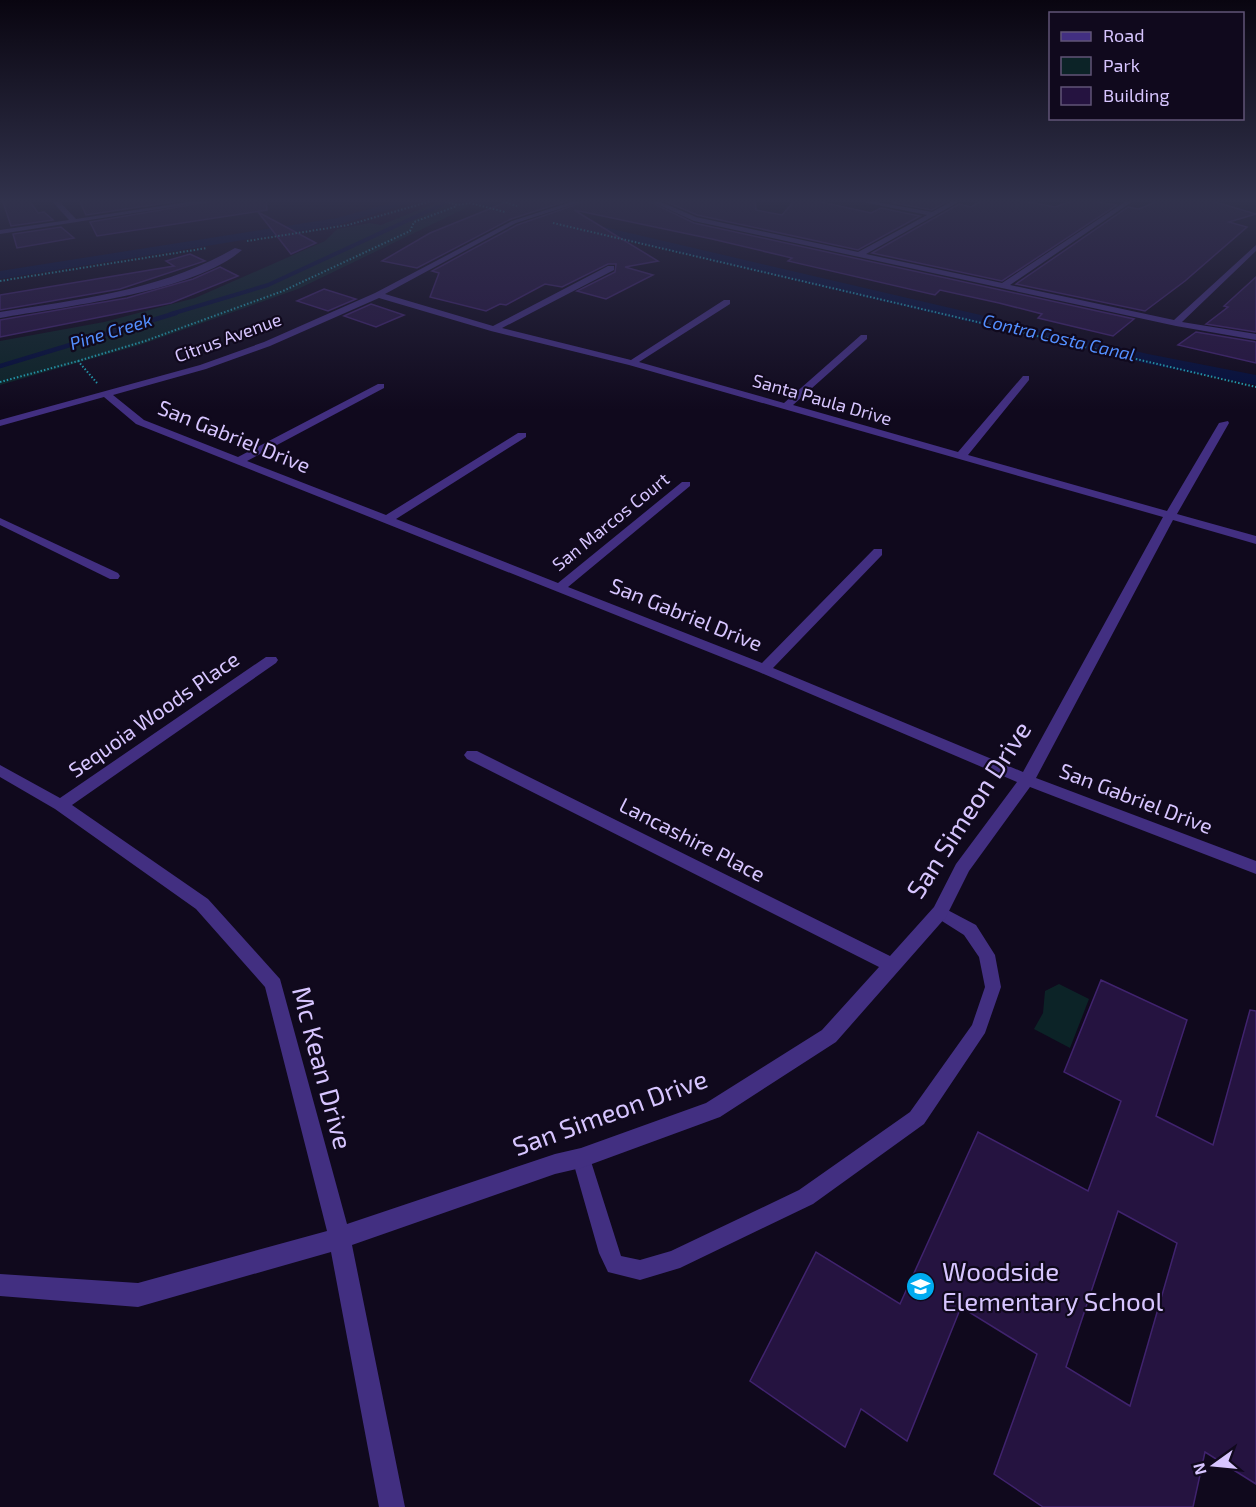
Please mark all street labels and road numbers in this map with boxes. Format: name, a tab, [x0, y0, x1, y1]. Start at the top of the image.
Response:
street label: Citrus Avenue	[171, 308, 284, 367]
street label: Santa Paula Drive	[750, 369, 894, 429]
street label: San Gabriel Drive	[155, 394, 314, 478]
street label: San Marcos Court	[548, 467, 673, 575]
street label: San Gabriel Drive	[607, 572, 766, 656]
street label: Sequoia Woods Place	[63, 645, 243, 782]
street label: San Simeon Drive	[899, 715, 1037, 904]
street label: San Gabriel Drive	[1056, 757, 1217, 838]
street label: Lancashire Place	[616, 791, 770, 886]
street label: Mc Kean Drive	[287, 983, 360, 1152]
street label: San Simeon Drive	[508, 1062, 711, 1161]

